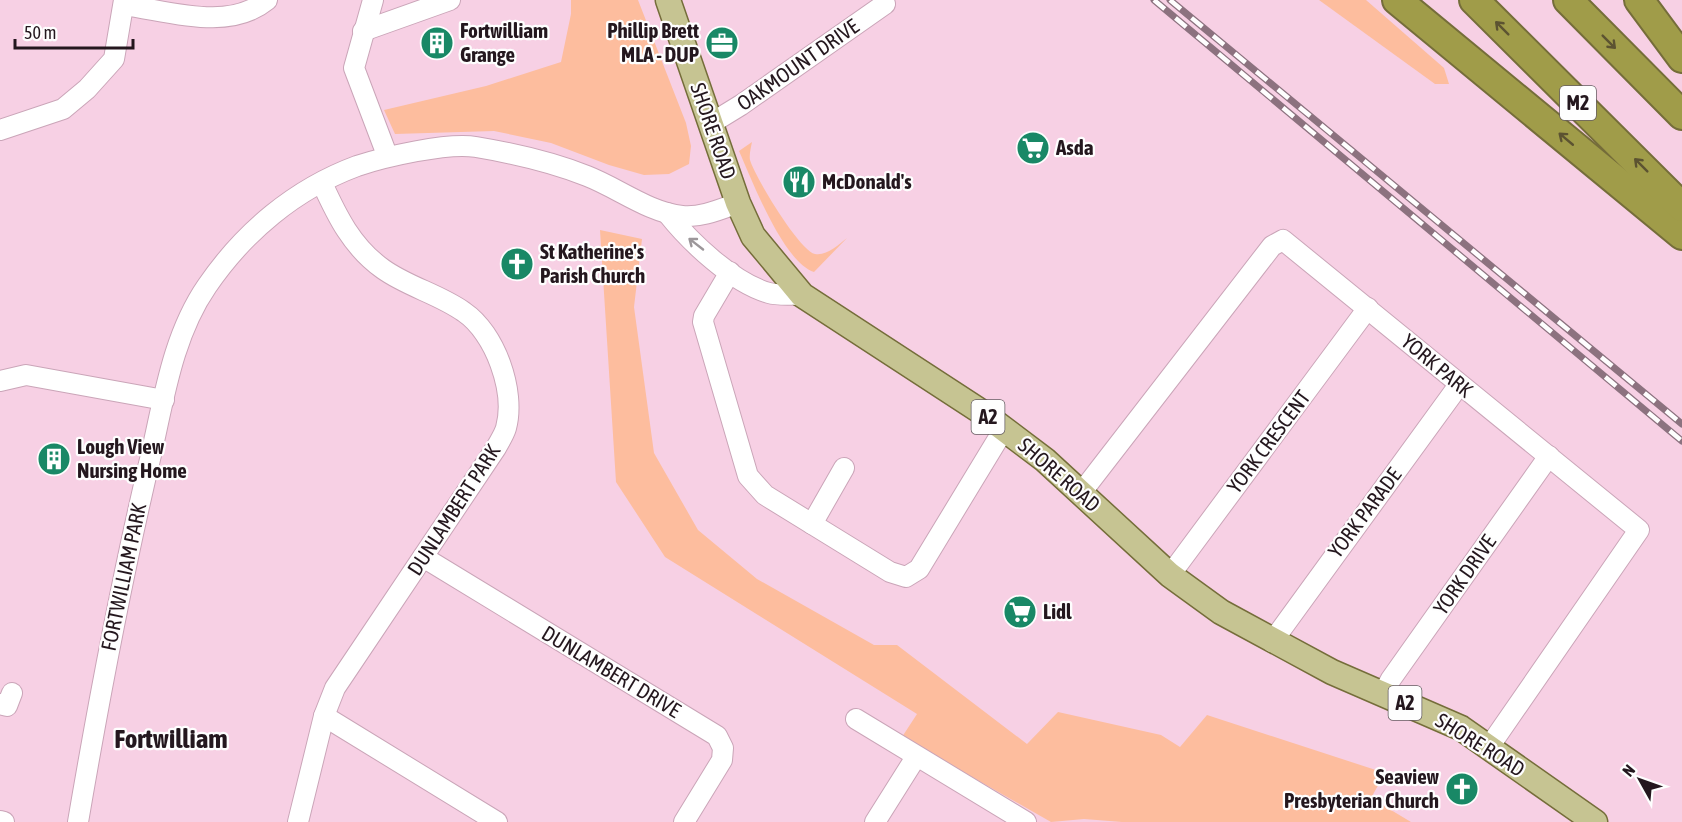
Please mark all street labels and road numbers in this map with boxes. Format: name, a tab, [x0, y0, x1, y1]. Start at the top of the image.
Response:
street label: OAKMOUNT DRIVE	[732, 13, 863, 115]
street label: SHORE ROAD	[686, 79, 742, 182]
road number: M2	[1560, 86, 1596, 120]
street label: YORK PARK	[1397, 329, 1479, 402]
street label: YORK CRESCENT	[1222, 385, 1315, 497]
road number: A2	[972, 400, 1004, 434]
street label: SHORE ROAD	[1014, 432, 1105, 516]
street label: DUNLAMBERT PARK	[402, 439, 505, 579]
street label: YORK PARADE	[1323, 463, 1406, 562]
street label: FORTWILLIAM PARK	[96, 500, 151, 653]
street label: YORK DRIVE	[1428, 530, 1500, 619]
street label: DUNLAMBERT DRIVE	[538, 620, 685, 722]
road number: A2	[1388, 686, 1422, 720]
street label: SHORE ROAD	[1432, 707, 1529, 781]

